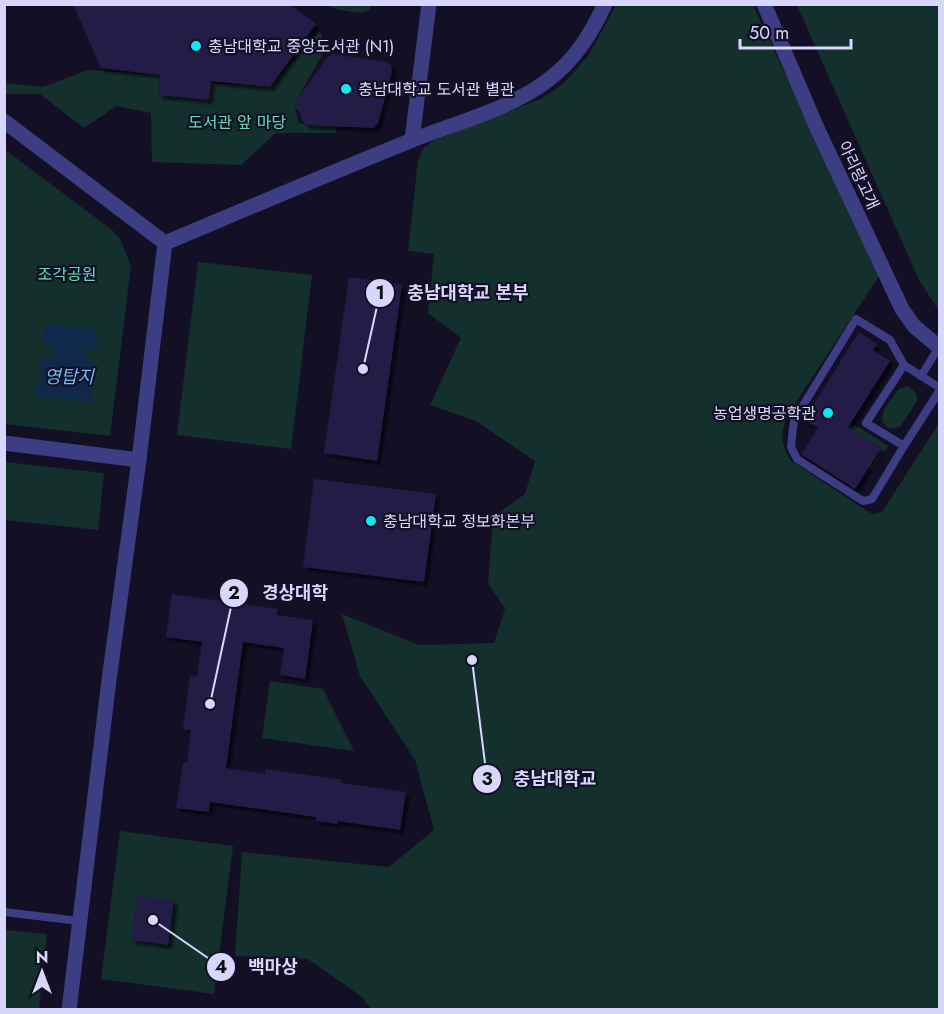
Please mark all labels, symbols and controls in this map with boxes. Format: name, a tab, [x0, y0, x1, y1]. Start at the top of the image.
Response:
scale bar	[740, 12, 851, 50]
text: 50 m	[749, 20, 789, 46]
place label: 충남대학교 중앙도서관 (N1)	[208, 35, 394, 58]
marker: 충남대학교 중앙도서관 (N1)	[189, 39, 203, 53]
place label: 충남대학교 도서관 별관	[358, 78, 515, 101]
marker: 충남대학교 도서관 별관	[339, 82, 353, 96]
park label: 도서관 앞 마당	[188, 111, 286, 134]
street label: 아리랑고개	[833, 137, 885, 213]
park label: 조각공원	[38, 263, 96, 286]
callout: 충남대학교 본부	[365, 275, 541, 311]
text: 1	[375, 280, 385, 306]
text: 충남대학교 본부	[407, 280, 529, 306]
water label: 영탑지	[44, 364, 95, 390]
place label: 농업생명공학관	[713, 402, 816, 425]
marker: 농업생명공학관	[821, 406, 835, 420]
place label: 충남대학교 정보화본부	[383, 510, 535, 533]
marker: 충남대학교 정보화본부	[364, 514, 378, 528]
callout: 경상대학	[219, 575, 340, 611]
text: 2	[228, 580, 240, 606]
text: 경상대학	[262, 580, 329, 606]
callout: 충남대학교	[472, 761, 609, 797]
text: 3	[481, 766, 493, 792]
text: 충남대학교	[514, 766, 596, 792]
north arrow	[12, 942, 72, 1002]
text: N	[36, 946, 48, 969]
callout: 백마상	[206, 949, 310, 985]
text: 4	[215, 954, 227, 980]
text: 백마상	[248, 954, 298, 980]

